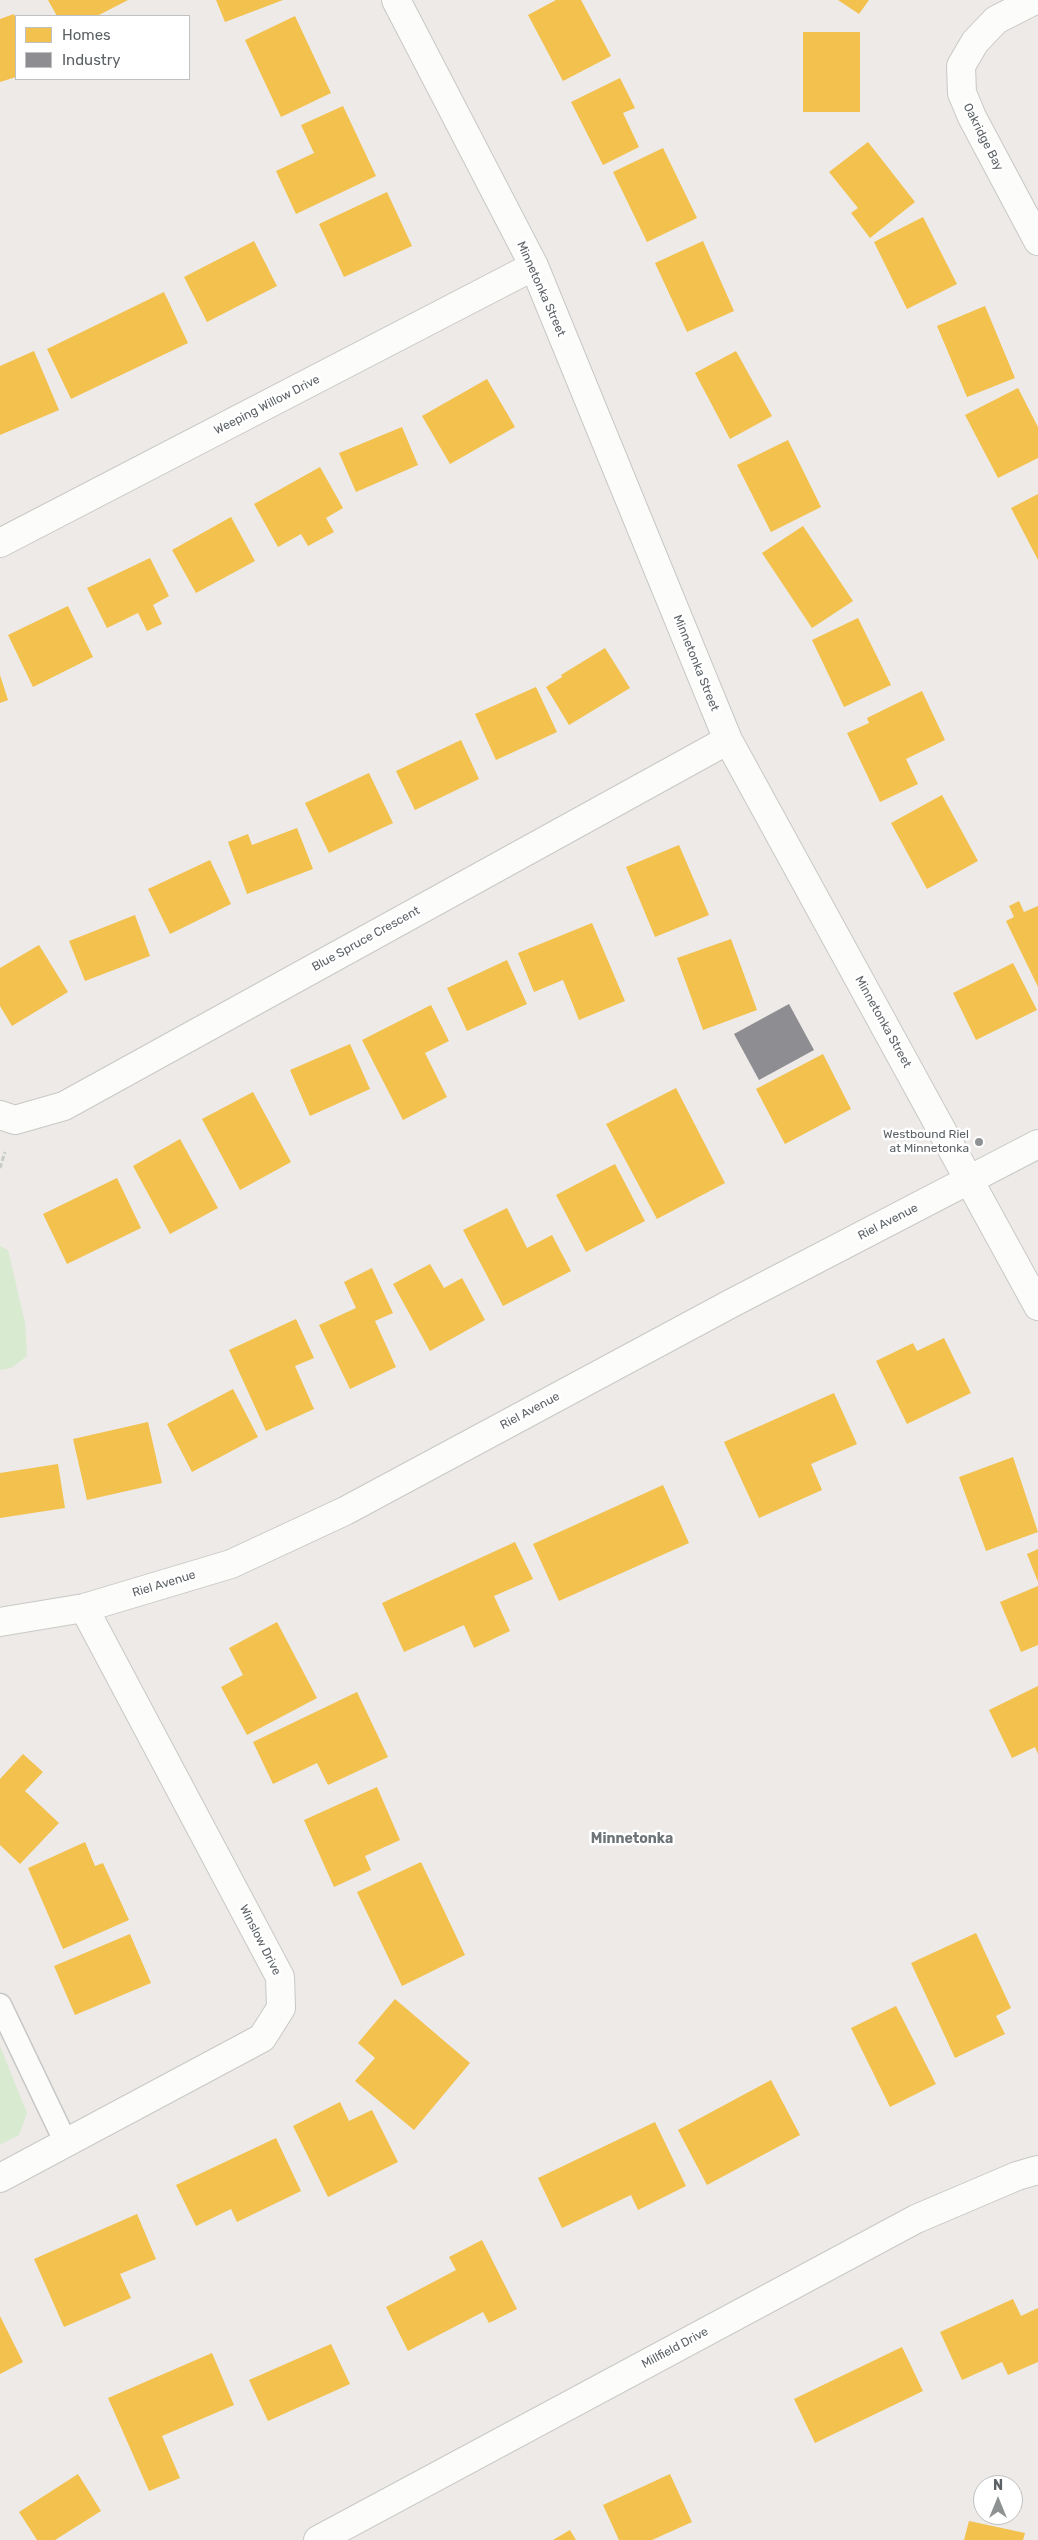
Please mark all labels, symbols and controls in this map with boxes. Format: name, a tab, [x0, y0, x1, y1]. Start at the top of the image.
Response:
legend	[15, 15, 190, 80]
text: Homes	[62, 26, 111, 44]
text: Industry	[62, 51, 121, 69]
street label: Oakridge Bay	[960, 101, 1006, 173]
street label: Minnetonka Street	[514, 239, 568, 339]
street label: Weeping Willow Drive	[212, 372, 322, 438]
street label: Minnetonka Street	[670, 613, 722, 713]
street label: Blue Spruce Crescent	[310, 903, 422, 975]
street label: Minnetonka Street	[852, 974, 914, 1070]
place label: Westbound Riel at Minnetonka	[883, 1128, 969, 1156]
marker: Westbound Riel at Minnetonka	[973, 1136, 985, 1148]
street label: Riel Avenue	[856, 1201, 920, 1243]
street label: Riel Avenue	[498, 1389, 562, 1433]
street label: Riel Avenue	[131, 1568, 197, 1600]
district label: Minnetonka	[591, 1831, 673, 1847]
street label: Winslow Drive	[236, 1902, 284, 1978]
street label: Millfield Drive	[639, 2324, 711, 2372]
north arrow	[973, 2475, 1023, 2525]
text: N	[993, 2477, 1003, 2494]

